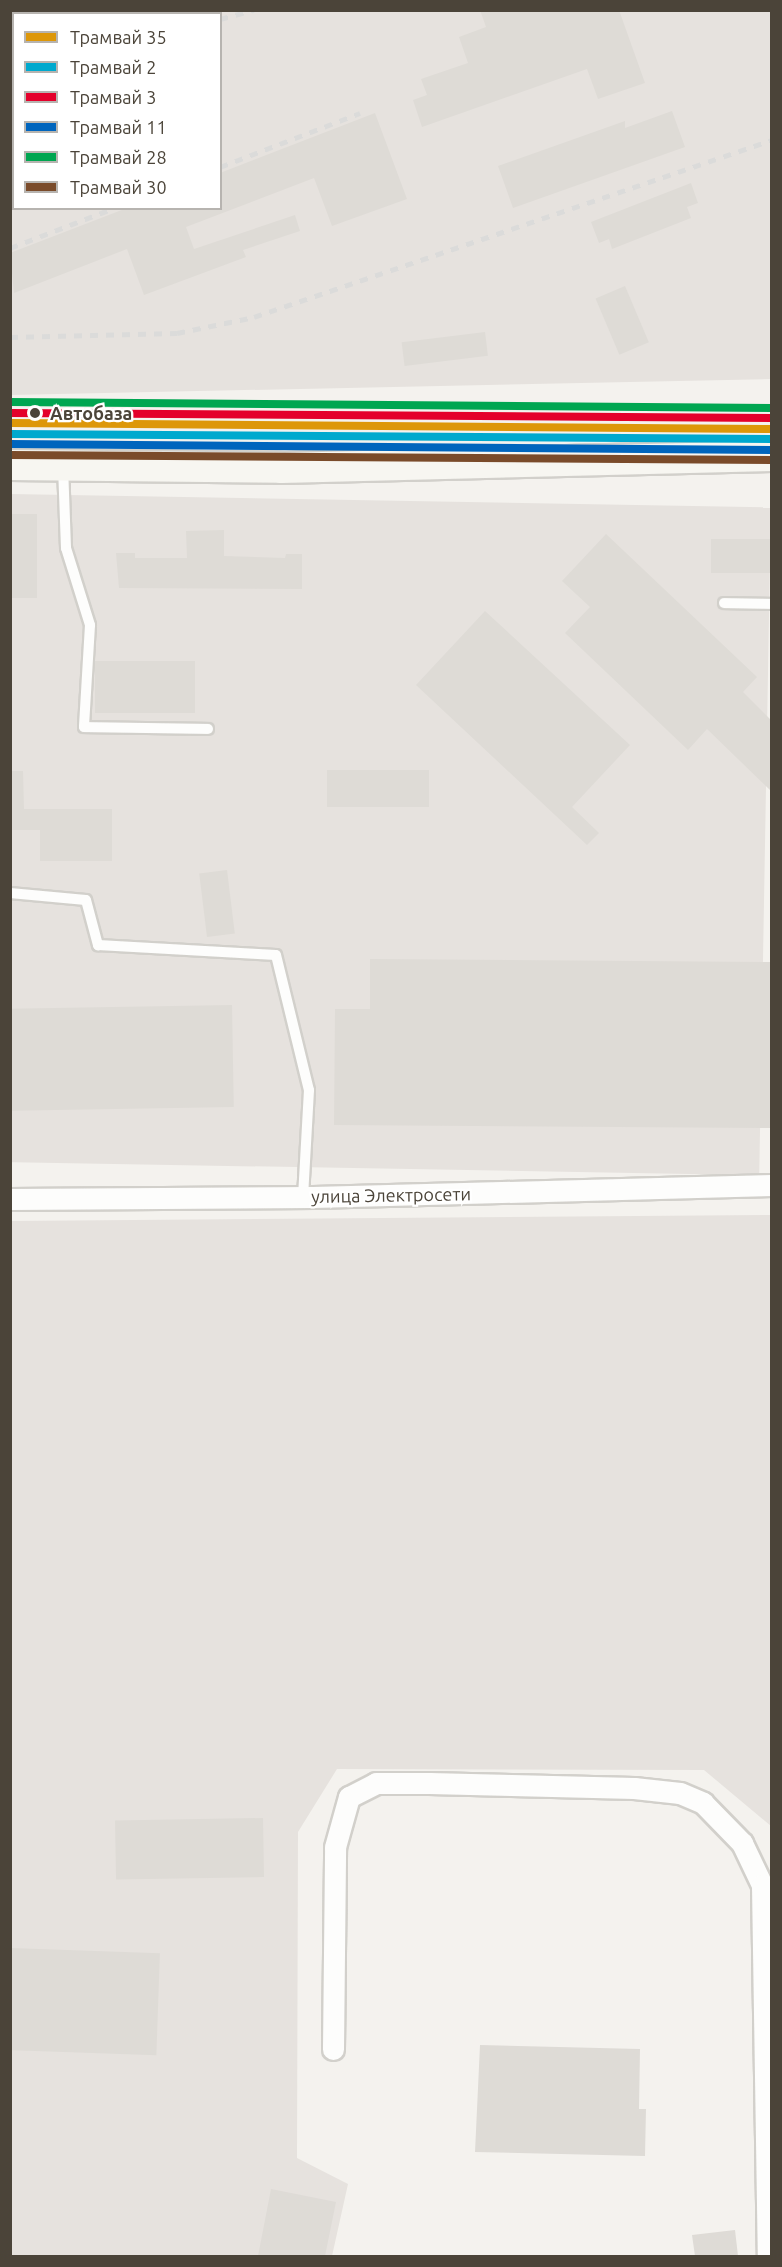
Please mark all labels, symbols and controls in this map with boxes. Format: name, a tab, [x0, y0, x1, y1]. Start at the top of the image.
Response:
legend	[12, 12, 222, 210]
text: Трамвай 35	[70, 27, 167, 47]
text: Трамвай 2	[70, 57, 157, 77]
text: Трамвай 3	[70, 87, 157, 107]
text: Трамвай 11	[70, 117, 167, 137]
text: Трамвай 28	[70, 147, 167, 167]
text: Трамвай 30	[70, 177, 167, 197]
place label: Автобаза	[50, 402, 132, 424]
marker: Автобаза	[25, 403, 45, 423]
street label: улица Электросети	[311, 1183, 471, 1207]

